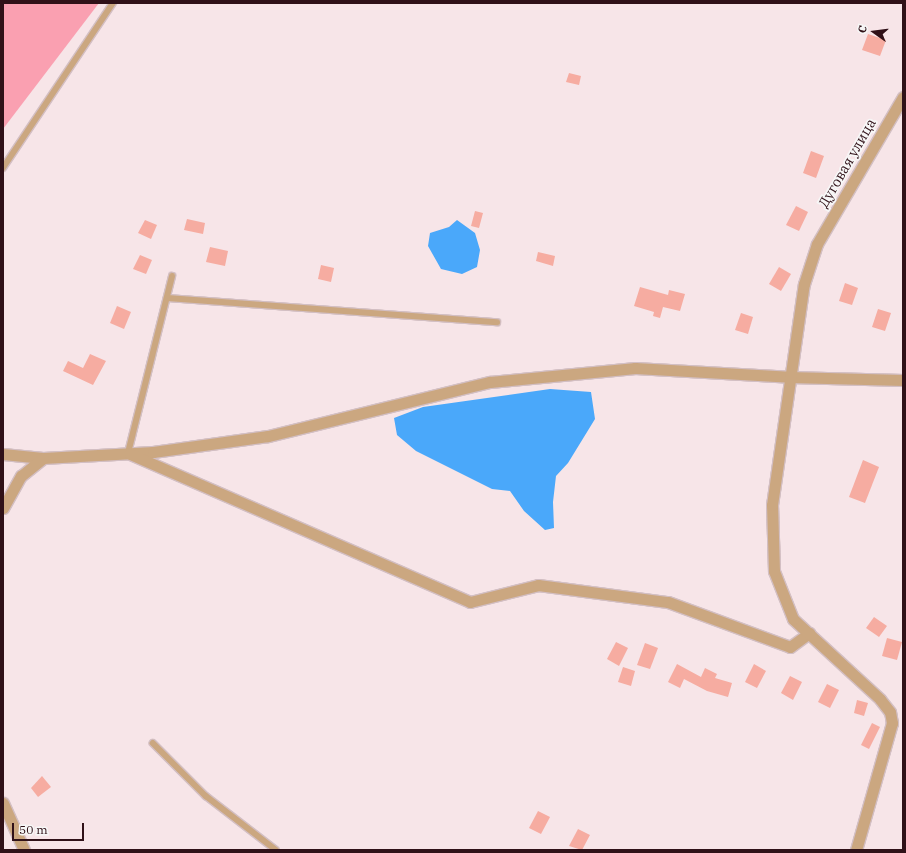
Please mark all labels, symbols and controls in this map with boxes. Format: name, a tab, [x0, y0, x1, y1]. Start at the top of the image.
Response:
north arrow	[854, 12, 894, 52]
text: С	[855, 24, 870, 34]
street label: Дуговая улица	[815, 115, 879, 211]
scale bar	[14, 815, 86, 841]
text: 50 m	[19, 822, 48, 837]

